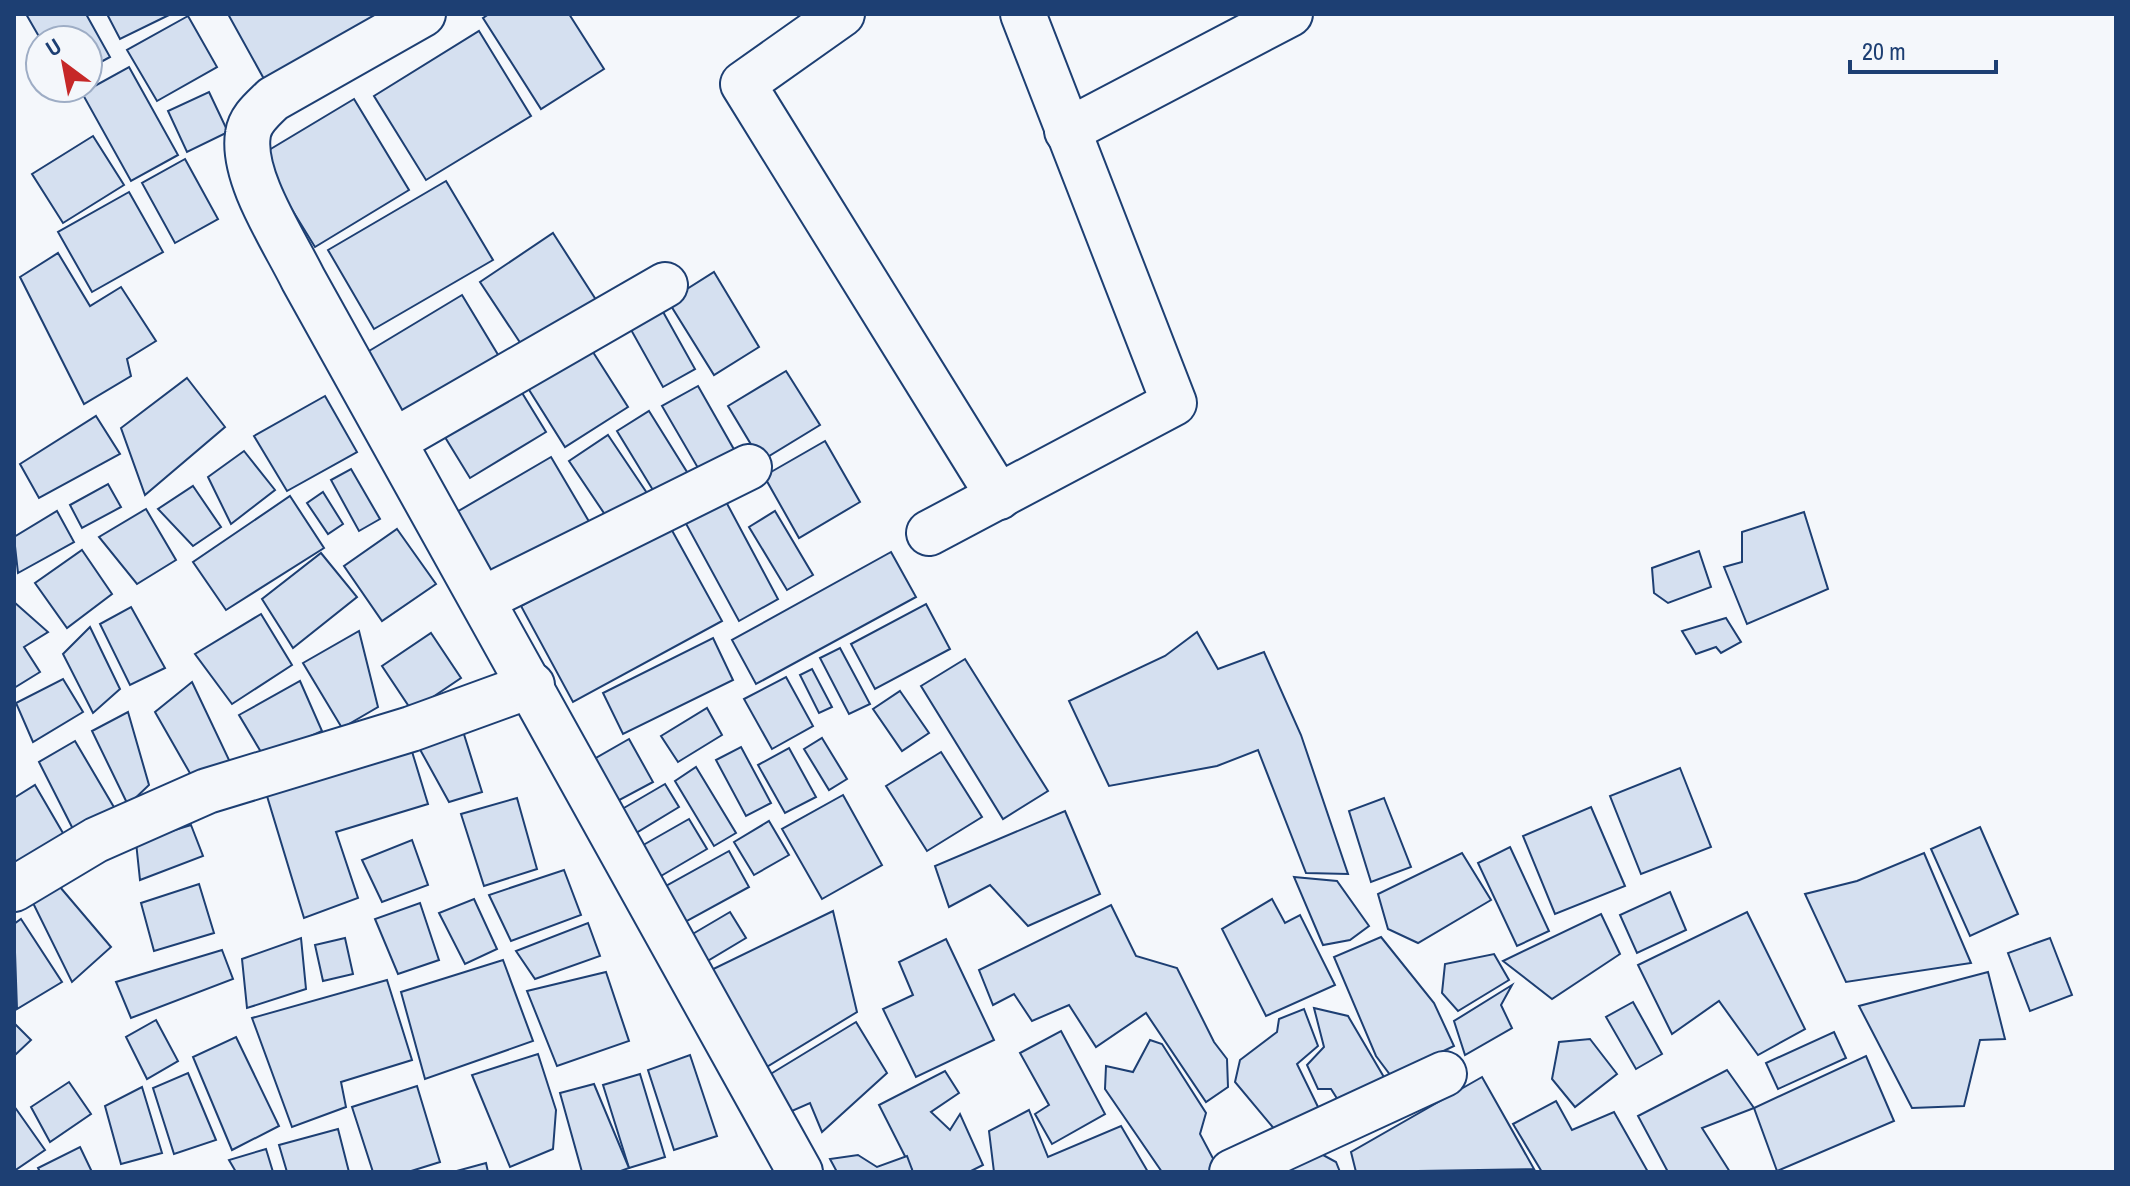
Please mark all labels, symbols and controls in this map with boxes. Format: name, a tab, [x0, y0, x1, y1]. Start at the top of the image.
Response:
north arrow	[24, 24, 104, 104]
scale bar	[1850, 24, 1996, 74]
text: U	[40, 31, 67, 63]
text: 20 m	[1862, 35, 1906, 67]

